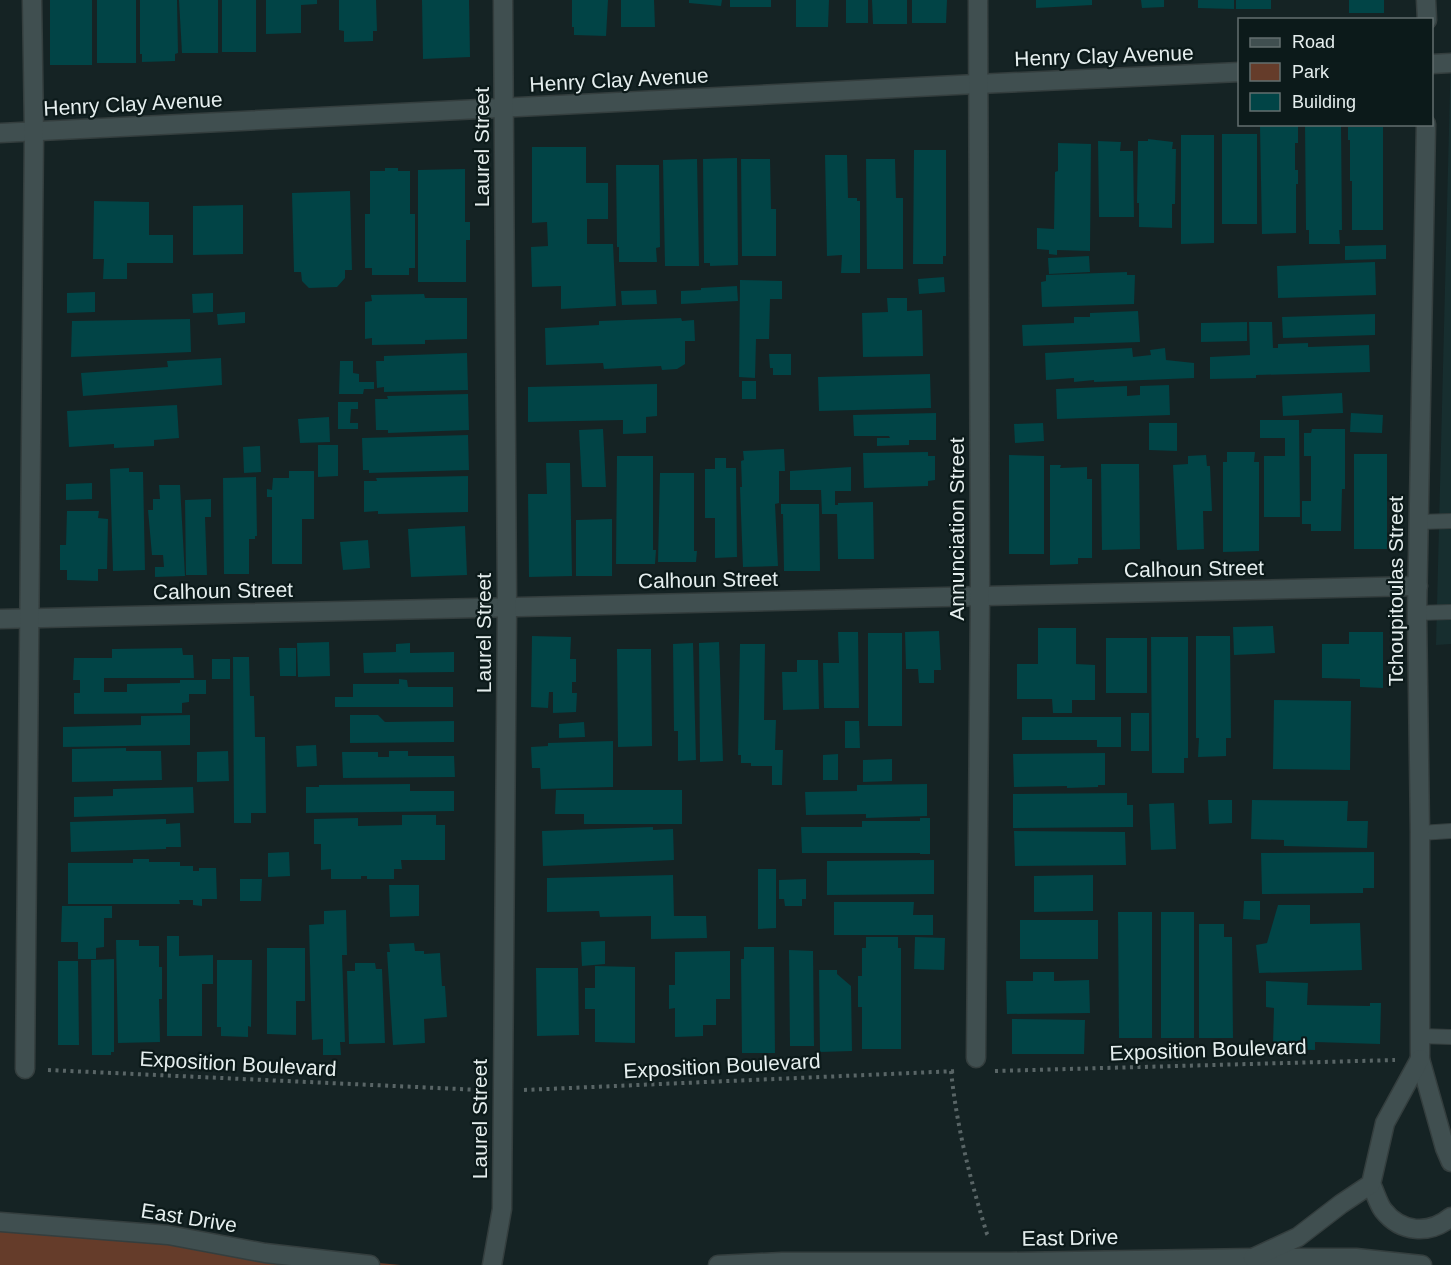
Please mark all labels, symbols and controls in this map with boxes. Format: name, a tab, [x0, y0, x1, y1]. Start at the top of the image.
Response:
legend	[1238, 18, 1433, 126]
text: Road	[1292, 32, 1335, 52]
street label: Henry Clay Avenue	[1014, 41, 1194, 70]
text: Park	[1292, 62, 1330, 82]
street label: Henry Clay Avenue	[529, 63, 709, 96]
street label: Henry Clay Avenue	[43, 87, 223, 120]
street label: Laurel Street	[470, 87, 493, 207]
text: Building	[1292, 92, 1356, 112]
street label: Annunciation Street	[945, 437, 968, 621]
street label: Tchoupitoulas Street	[1384, 496, 1407, 686]
street label: Calhoun Street	[1124, 556, 1264, 581]
street label: Calhoun Street	[638, 567, 778, 592]
street label: Laurel Street	[472, 573, 495, 693]
street label: Calhoun Street	[153, 578, 293, 603]
street label: Exposition Boulevard	[1109, 1035, 1307, 1064]
street label: Exposition Boulevard	[139, 1047, 337, 1080]
street label: Exposition Boulevard	[623, 1049, 821, 1082]
street label: Laurel Street	[468, 1059, 491, 1179]
street label: East Drive	[139, 1199, 239, 1236]
street label: East Drive	[1021, 1225, 1119, 1250]

